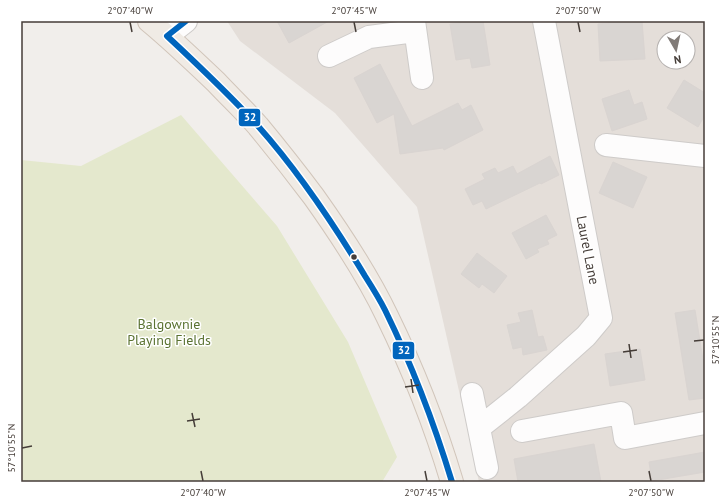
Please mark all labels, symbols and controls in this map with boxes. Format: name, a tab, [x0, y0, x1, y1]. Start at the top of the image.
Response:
text: 2°07'40"W	[107, 4, 154, 17]
text: 2°07'45"W	[331, 4, 378, 17]
text: 2°07'50"W	[555, 4, 602, 17]
north arrow	[656, 30, 696, 70]
text: N	[673, 52, 682, 67]
line badge: 32	[238, 108, 261, 127]
text: 32	[244, 110, 256, 124]
street label: Laurel Lane	[573, 214, 603, 286]
unlabelled marker	[349, 252, 359, 262]
park label: Balgownie Playing Fields	[127, 315, 211, 349]
text: 57°10'55"N	[709, 315, 722, 365]
line badge: 32	[392, 341, 415, 360]
text: 32	[398, 343, 410, 357]
text: 57°10'55"N	[5, 423, 18, 473]
text: 2°07'40"W	[180, 486, 227, 499]
text: 2°07'45"W	[404, 486, 451, 499]
text: 2°07'50"W	[628, 486, 675, 499]

